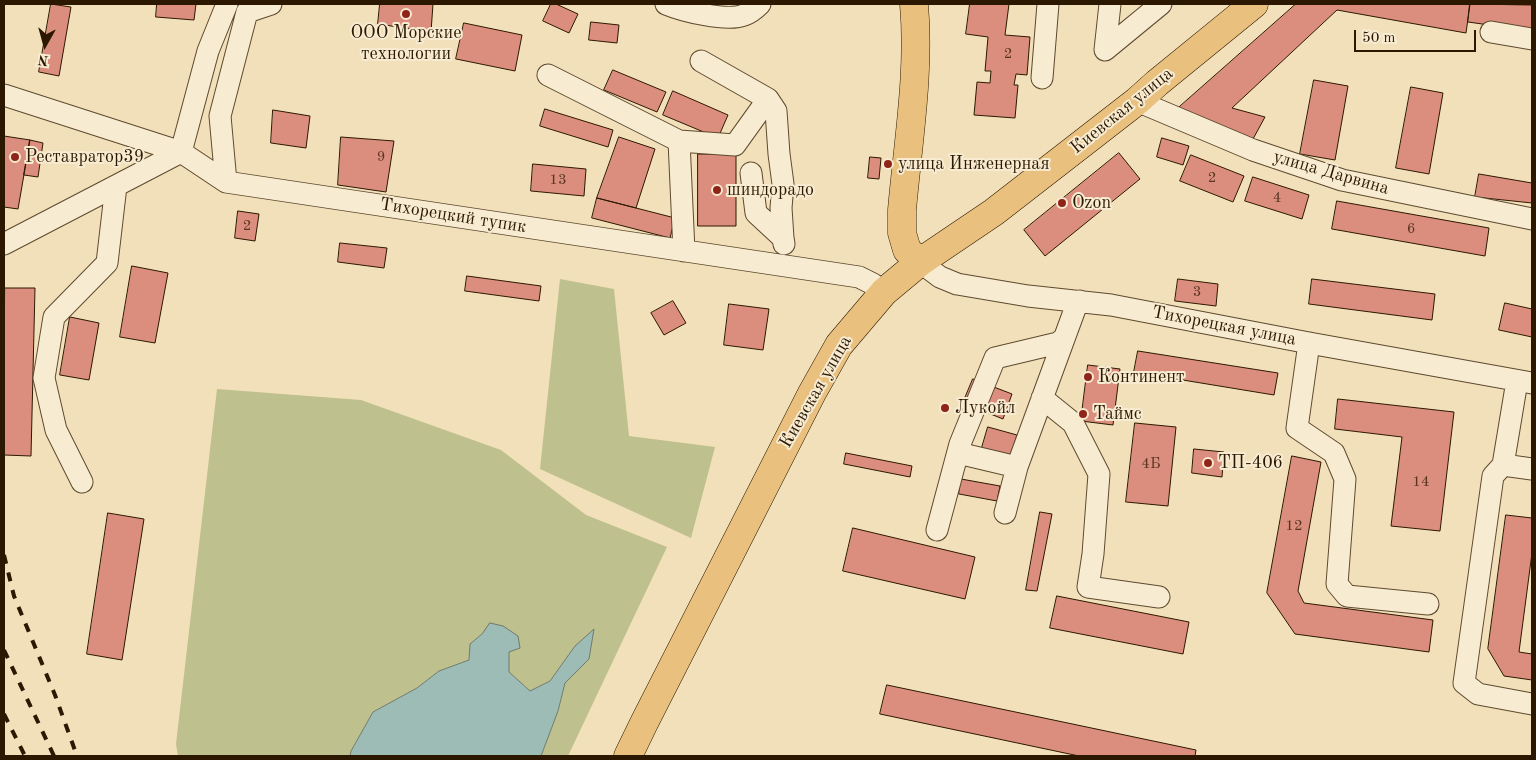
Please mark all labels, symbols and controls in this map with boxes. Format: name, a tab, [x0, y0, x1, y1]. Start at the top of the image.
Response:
marker: ООО Морские технологии	[400, 8, 412, 20]
north arrow	[20, 20, 70, 70]
scale bar	[1356, 20, 1478, 52]
place label: ООО Морские технологии	[350, 22, 462, 64]
text: 50 m	[1362, 31, 1396, 46]
house number: 2	[1004, 45, 1012, 63]
text: N	[37, 52, 49, 67]
street label: Киевская улица	[1066, 63, 1178, 159]
place label: Реставратор39	[25, 146, 144, 168]
street label: улица Дарвина	[1270, 146, 1392, 200]
house number: 9	[377, 148, 385, 166]
marker: Реставратор39	[9, 151, 21, 163]
place label: улица Инженерная	[898, 153, 1050, 175]
marker: улица Инженерная	[882, 158, 894, 170]
house number: 2	[1208, 169, 1216, 187]
house number: 13	[549, 171, 567, 189]
place label: шиндорадо	[727, 179, 814, 201]
marker: шиндорадо	[711, 184, 723, 196]
house number: 4	[1273, 189, 1281, 207]
place label: Ozon	[1072, 192, 1111, 214]
street label: Тихорецкий тупик	[378, 194, 528, 238]
marker: Ozon	[1056, 197, 1068, 209]
house number: 2	[243, 217, 251, 235]
house number: 6	[1407, 220, 1415, 238]
house number: 3	[1193, 283, 1201, 301]
street label: Тихорецкая улица	[1150, 301, 1298, 351]
street label: Киевская улица	[775, 332, 857, 452]
place label: Континент	[1098, 366, 1185, 388]
marker: Континент	[1082, 371, 1094, 383]
place label: Лукойл	[955, 397, 1015, 419]
marker: Лукойл	[939, 402, 951, 414]
place label: Таймс	[1093, 403, 1142, 425]
marker: Таймс	[1077, 408, 1089, 420]
place label: ТП-406	[1218, 452, 1283, 474]
house number: 4Б	[1141, 455, 1161, 473]
marker: ТП-406	[1202, 457, 1214, 469]
house number: 14	[1412, 473, 1430, 491]
house number: 12	[1285, 517, 1303, 535]

